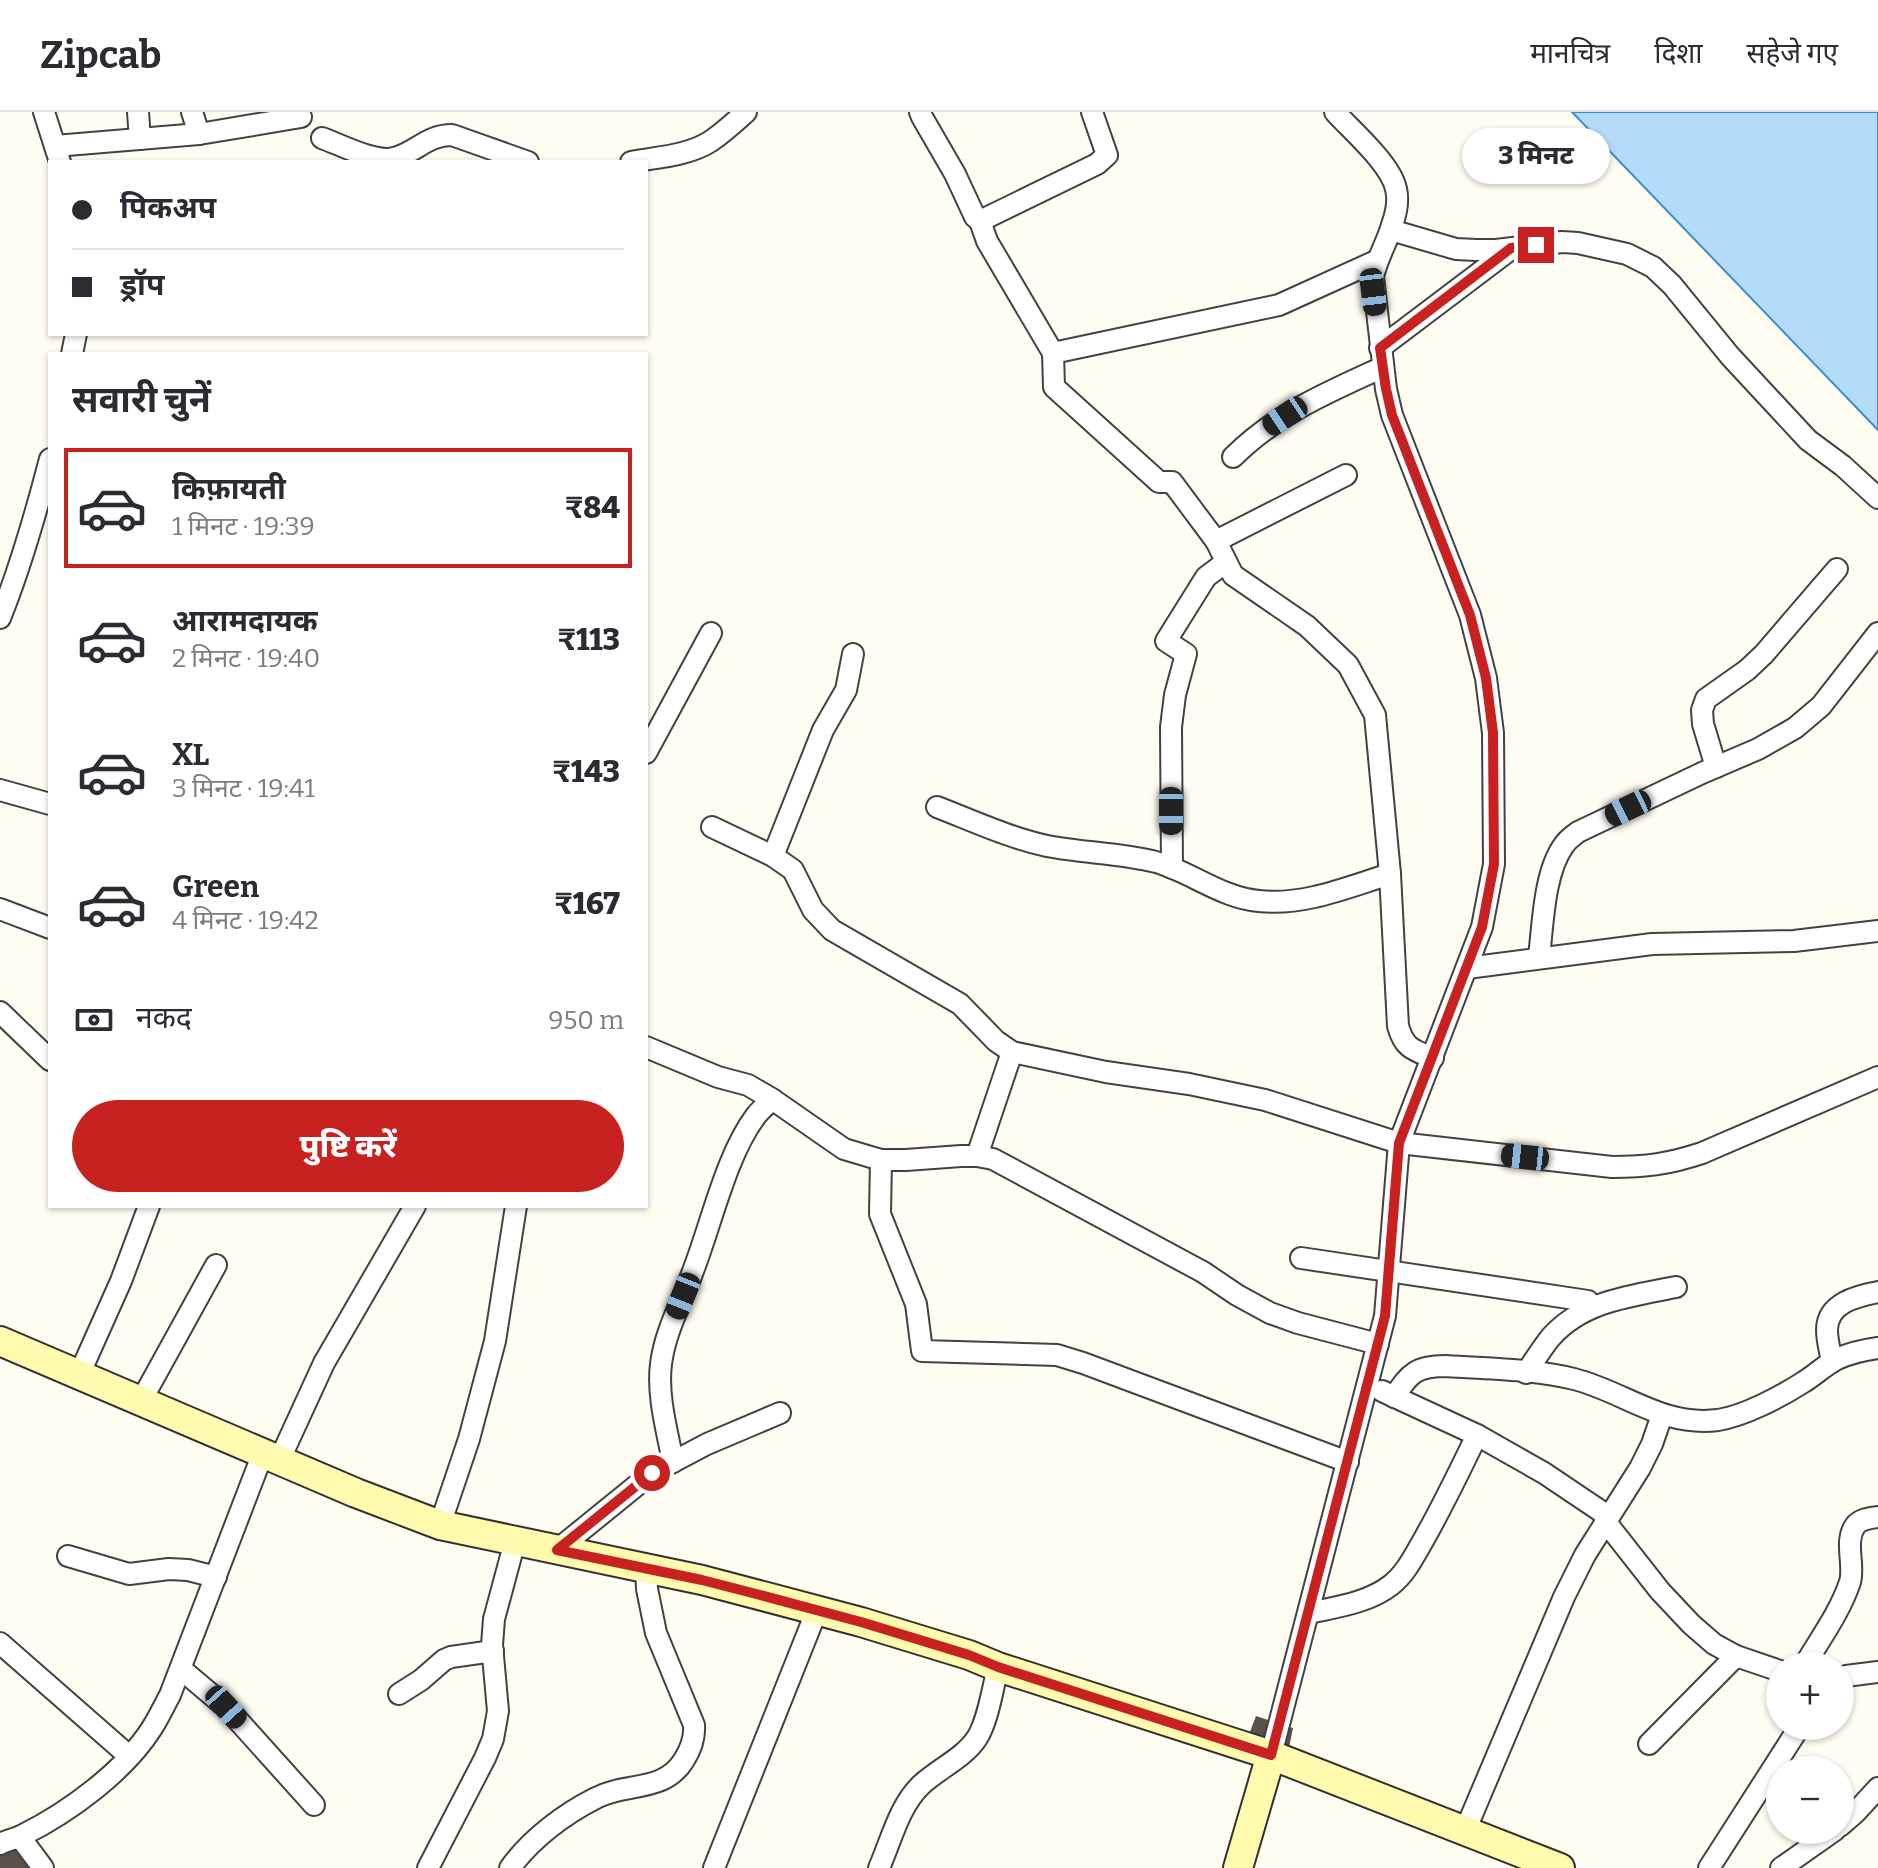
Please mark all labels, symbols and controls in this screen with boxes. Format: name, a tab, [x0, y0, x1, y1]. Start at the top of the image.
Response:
text: Zipcab	[40, 32, 161, 78]
text: मानचित्र	[1530, 37, 1610, 70]
text: दिशा	[1654, 37, 1703, 70]
text: सहेजे गए	[1747, 37, 1838, 70]
callout: 3 मिनट	[1462, 129, 1610, 185]
text: 3 मिनट	[1498, 140, 1574, 171]
text: पिकअप	[120, 190, 216, 226]
route end	[1518, 227, 1554, 263]
text: ड्रॉप	[120, 267, 164, 303]
car	[1358, 267, 1388, 317]
text: सवारी चुनें	[72, 378, 211, 422]
car	[1258, 393, 1312, 439]
text: किफ़ायती	[172, 471, 286, 507]
icon: car	[76, 472, 148, 544]
text: ₹84	[565, 490, 620, 526]
text: 1 मिनट · 19:39	[172, 511, 315, 542]
text: आरामदायक	[172, 603, 318, 639]
icon: car	[76, 604, 148, 676]
text: ₹113	[558, 622, 620, 658]
text: 2 मिनट · 19:40	[172, 643, 320, 674]
icon: car	[76, 736, 148, 808]
text: XL	[172, 737, 209, 773]
text: ₹143	[552, 754, 620, 790]
text: 3 मिनट · 19:41	[172, 773, 315, 804]
car	[1159, 787, 1183, 835]
car	[1601, 787, 1655, 829]
icon: car	[76, 868, 148, 940]
text: Green	[172, 869, 259, 905]
text: ₹167	[554, 886, 620, 922]
text: 4 मिनट · 19:42	[172, 905, 319, 936]
icon: cash	[72, 998, 116, 1042]
text: नकद	[136, 1000, 192, 1036]
text: 950 m	[548, 1005, 624, 1036]
button: पुष्टि करें	[72, 1100, 624, 1192]
car	[1500, 1143, 1550, 1171]
car	[663, 1269, 703, 1323]
route start	[634, 1455, 670, 1491]
map controls	[1766, 1652, 1854, 1844]
button: +	[1766, 1652, 1854, 1740]
car	[201, 1681, 251, 1733]
button: −	[1766, 1756, 1854, 1844]

